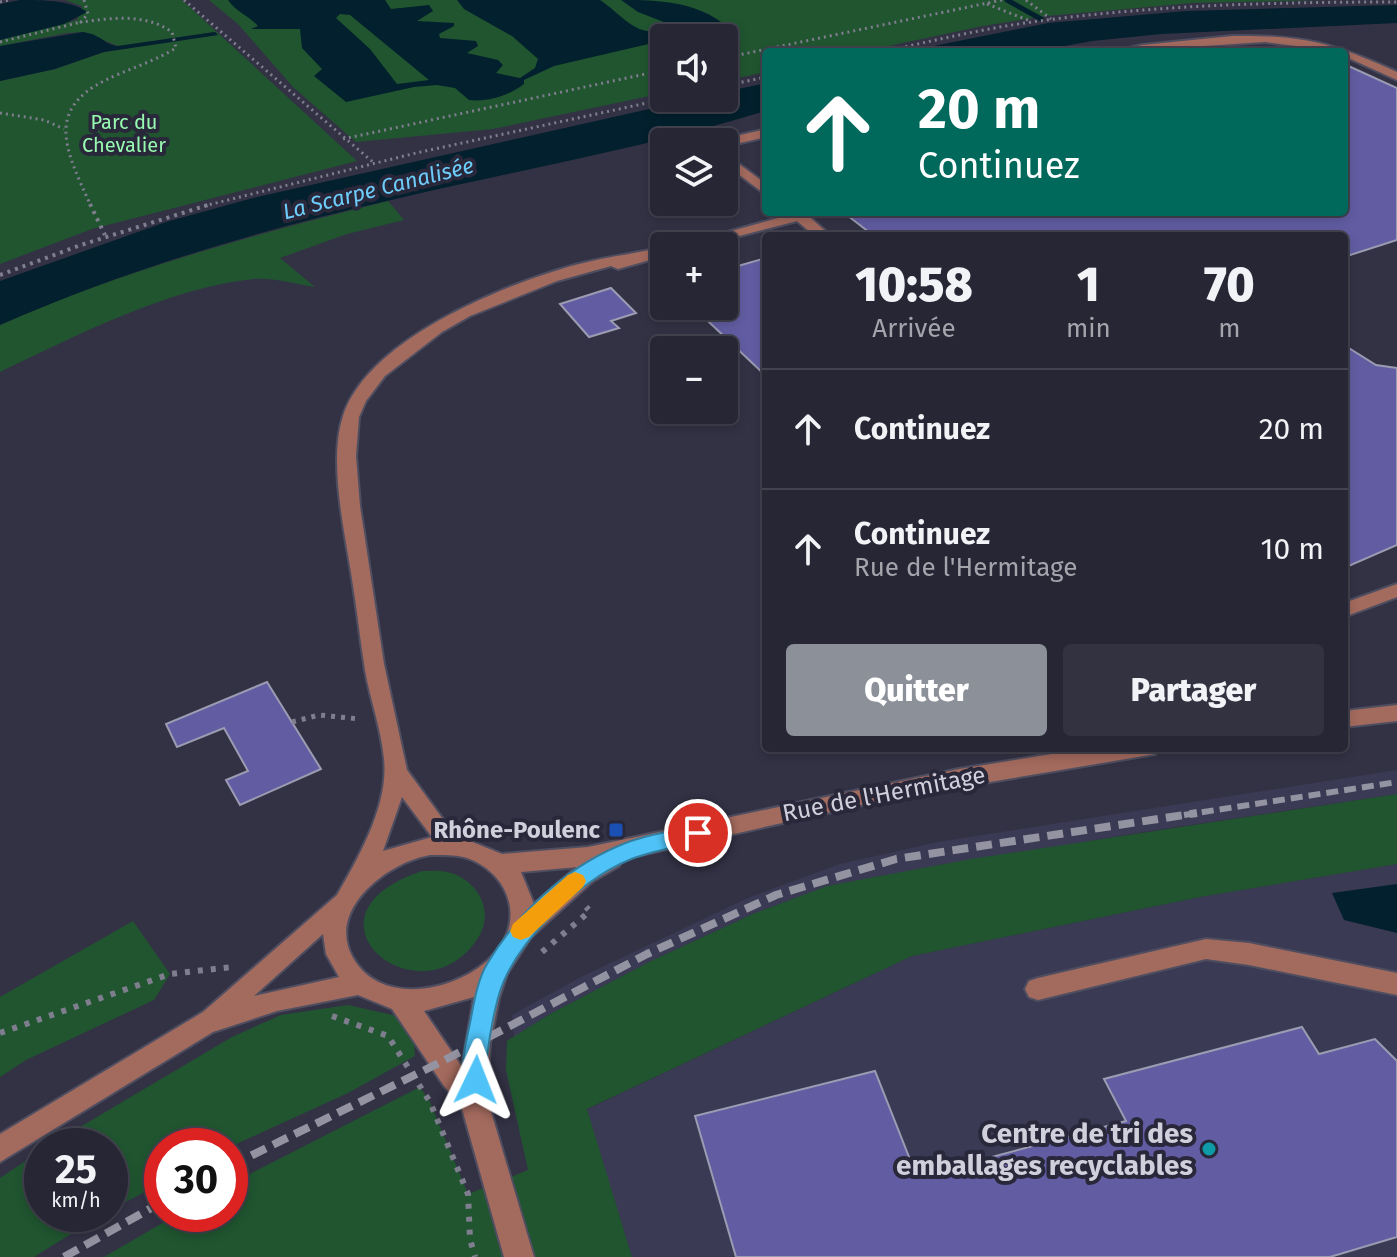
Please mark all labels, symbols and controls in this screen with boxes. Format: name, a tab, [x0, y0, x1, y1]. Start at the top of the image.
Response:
map controls	[650, 24, 738, 424]
button: sound	[650, 24, 738, 112]
text: 20 m	[918, 76, 1040, 143]
icon: ahead	[786, 80, 890, 184]
park label: Parc du Chevalier	[82, 110, 166, 157]
button: layers	[650, 128, 738, 216]
text: Continuez	[918, 144, 1080, 188]
water label: La Scarpe Canalisée	[280, 152, 476, 225]
button: +	[650, 232, 738, 320]
text: 10:58	[855, 256, 973, 314]
text: 1	[1077, 256, 1100, 314]
text: 70	[1204, 256, 1255, 314]
text: Arrivée	[872, 313, 956, 344]
text: min	[1066, 313, 1111, 344]
text: m	[1218, 313, 1241, 344]
button: −	[650, 336, 738, 424]
icon: ahead	[786, 407, 830, 451]
text: Continuez	[854, 411, 990, 447]
text: 20 m	[1259, 411, 1324, 447]
text: Continuez	[854, 516, 990, 552]
icon: ahead	[786, 527, 830, 571]
text: 10 m	[1261, 531, 1324, 567]
text: Rue de l'Hermitage	[854, 552, 1077, 583]
button: Quitter	[786, 644, 1047, 736]
button: Partager	[1063, 644, 1324, 736]
street label: Rue de l'Hermitage	[780, 761, 988, 827]
pin	[664, 799, 732, 867]
icon: arrive	[676, 811, 720, 855]
place label: Rhône-Poulenc	[433, 816, 601, 844]
marker: Rhône-Poulenc	[607, 821, 625, 839]
position arrow	[434, 1038, 518, 1122]
place label: Centre de tri des emballages recyclables	[896, 1117, 1193, 1182]
speed limit sign: 30	[144, 1128, 248, 1232]
marker: Centre de tri des emballages recyclables	[1200, 1140, 1218, 1158]
text: 25	[55, 1146, 97, 1194]
text: km/h	[51, 1188, 101, 1212]

